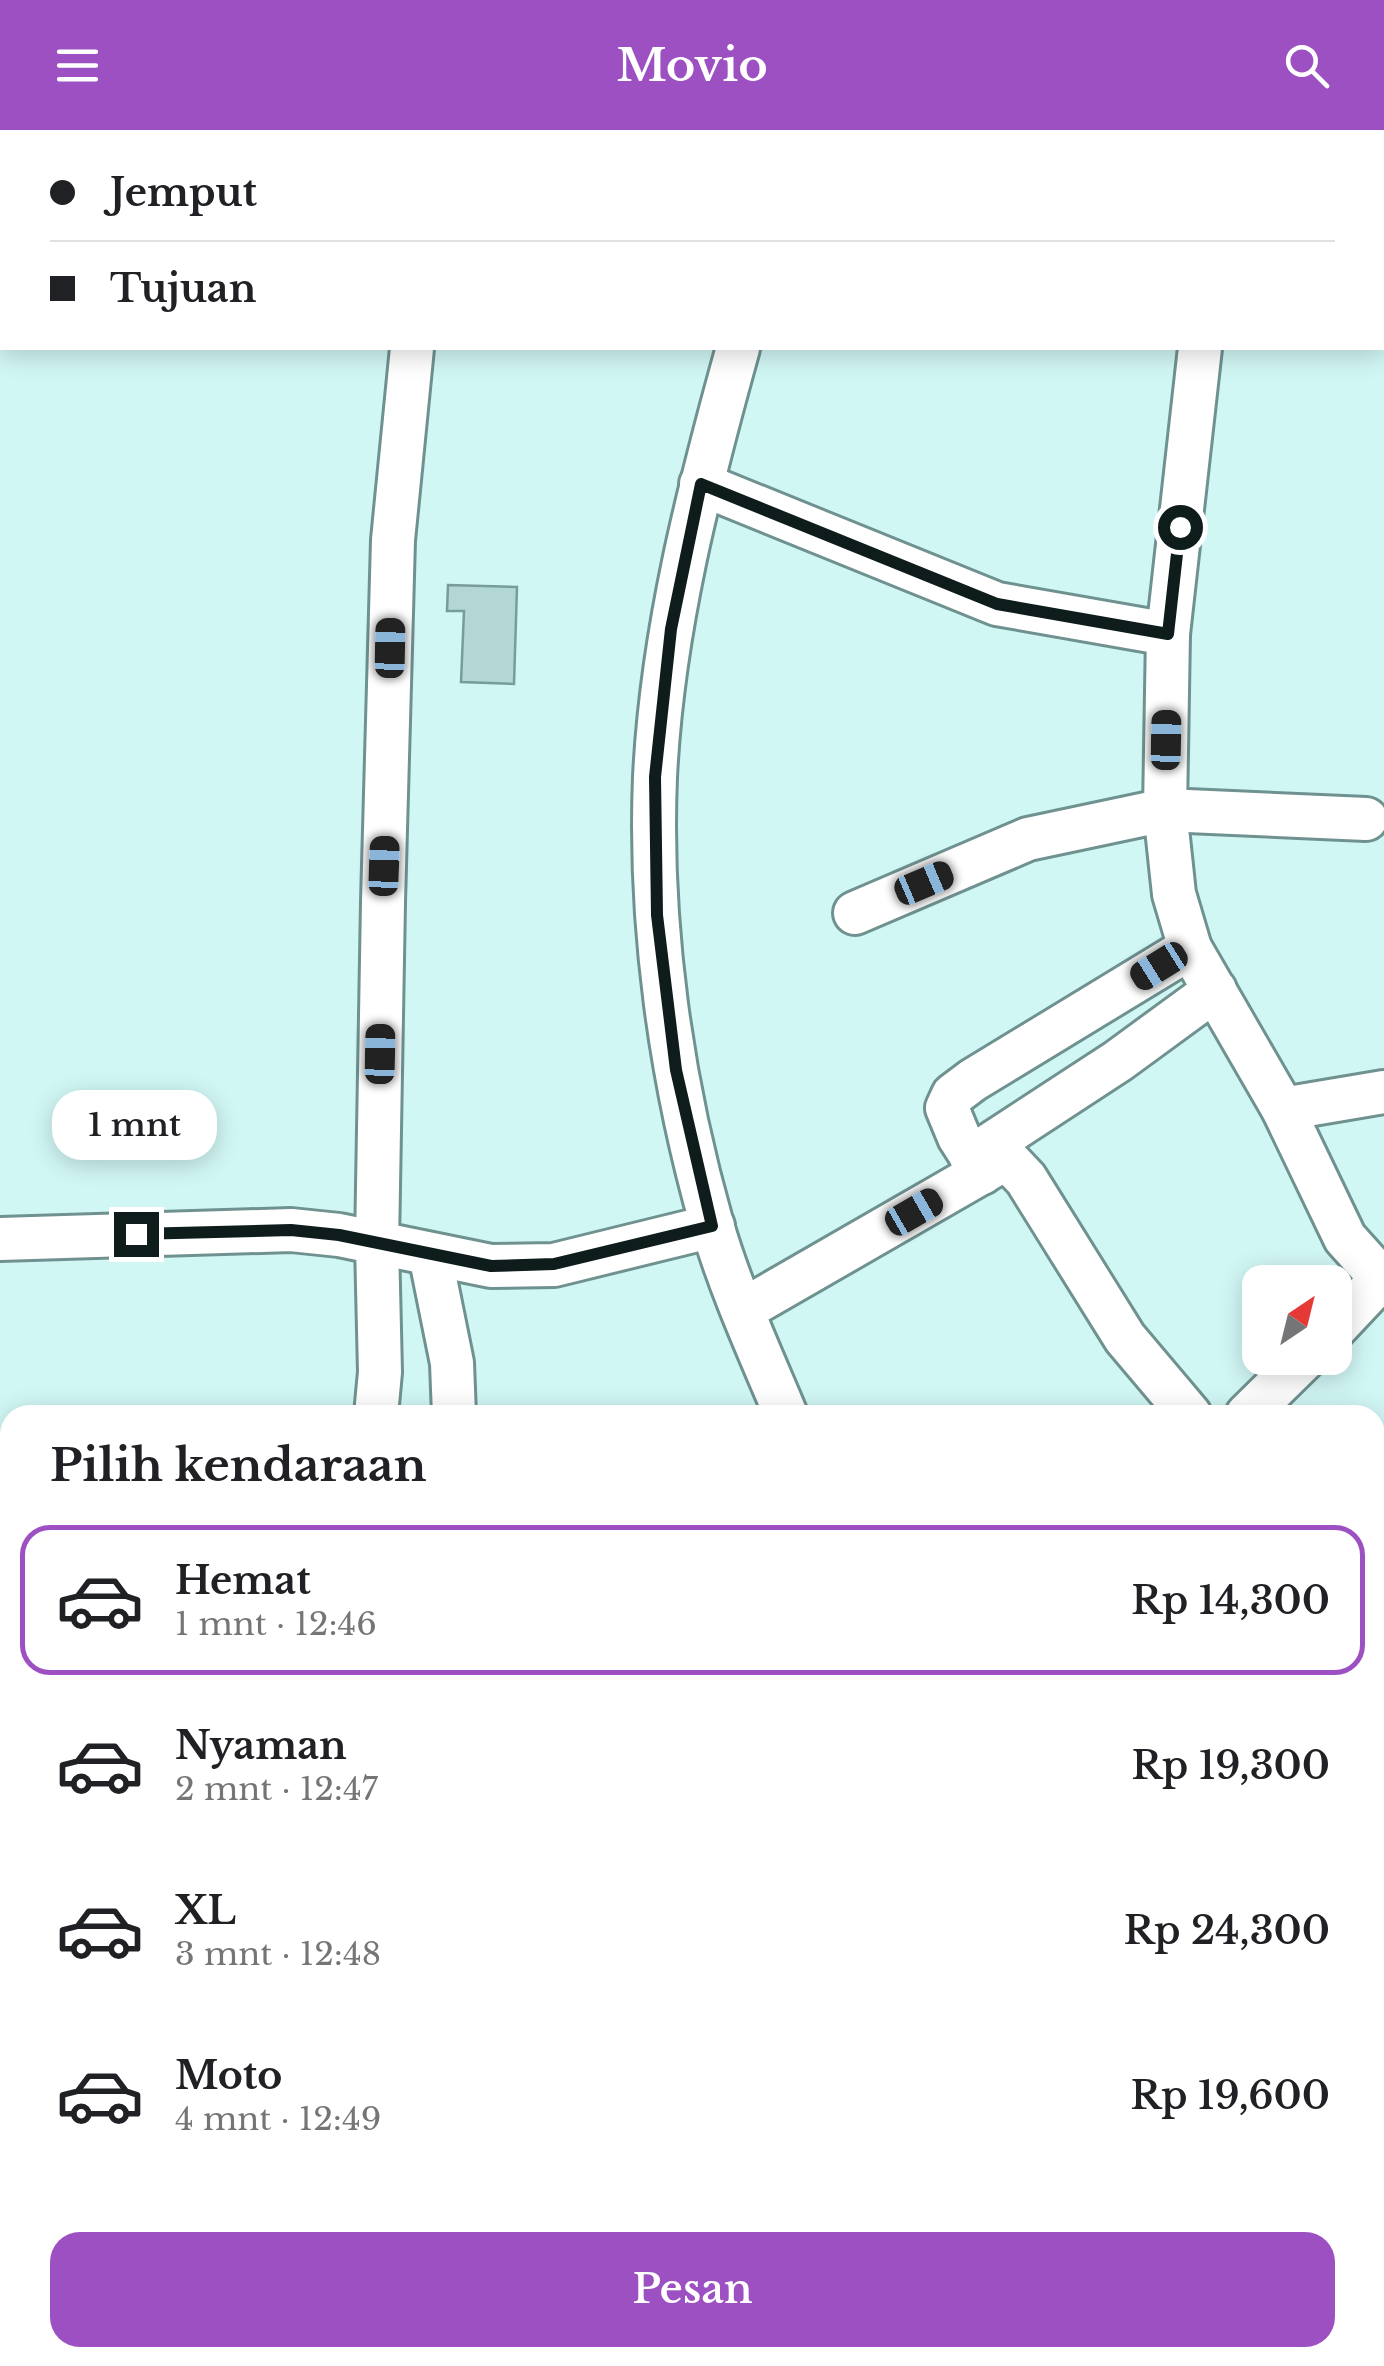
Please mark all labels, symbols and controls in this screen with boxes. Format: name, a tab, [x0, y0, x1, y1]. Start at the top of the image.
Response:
text: Movio	[616, 37, 768, 93]
icon: menu	[50, 38, 105, 93]
icon: search	[1279, 38, 1334, 93]
text: Jemput	[110, 169, 257, 216]
text: Tujuan	[110, 265, 256, 312]
route start	[1158, 505, 1203, 550]
car	[374, 618, 406, 678]
car	[1150, 710, 1182, 770]
car	[368, 835, 400, 897]
car	[891, 857, 957, 909]
car	[1126, 937, 1192, 995]
car	[364, 1024, 396, 1084]
callout: 1 mnt	[54, 1089, 218, 1159]
text: 1 mnt	[88, 1105, 181, 1145]
car	[881, 1184, 947, 1240]
route end	[114, 1212, 159, 1257]
north arrow	[1242, 1265, 1352, 1375]
map controls	[1242, 1265, 1352, 1375]
text: Pilih kendaraan	[50, 1437, 426, 1493]
icon: car	[55, 1555, 145, 1645]
text: Hemat	[175, 1557, 311, 1604]
text: Rp 14,300	[1131, 1577, 1330, 1624]
text: 1 mnt · 12:46	[175, 1604, 377, 1644]
icon: car	[55, 1720, 145, 1810]
text: Nyaman	[175, 1722, 347, 1769]
text: Rp 19,300	[1131, 1742, 1330, 1789]
text: 2 mnt · 12:47	[175, 1769, 378, 1809]
icon: car	[55, 1885, 145, 1975]
text: XL	[175, 1887, 236, 1934]
text: Rp 24,300	[1124, 1907, 1330, 1954]
text: 3 mnt · 12:48	[175, 1934, 381, 1974]
icon: car	[55, 2050, 145, 2140]
text: Moto	[175, 2052, 282, 2099]
text: Rp 19,600	[1131, 2072, 1330, 2119]
text: 4 mnt · 12:49	[175, 2099, 381, 2139]
button: Pesan	[50, 2232, 1335, 2347]

